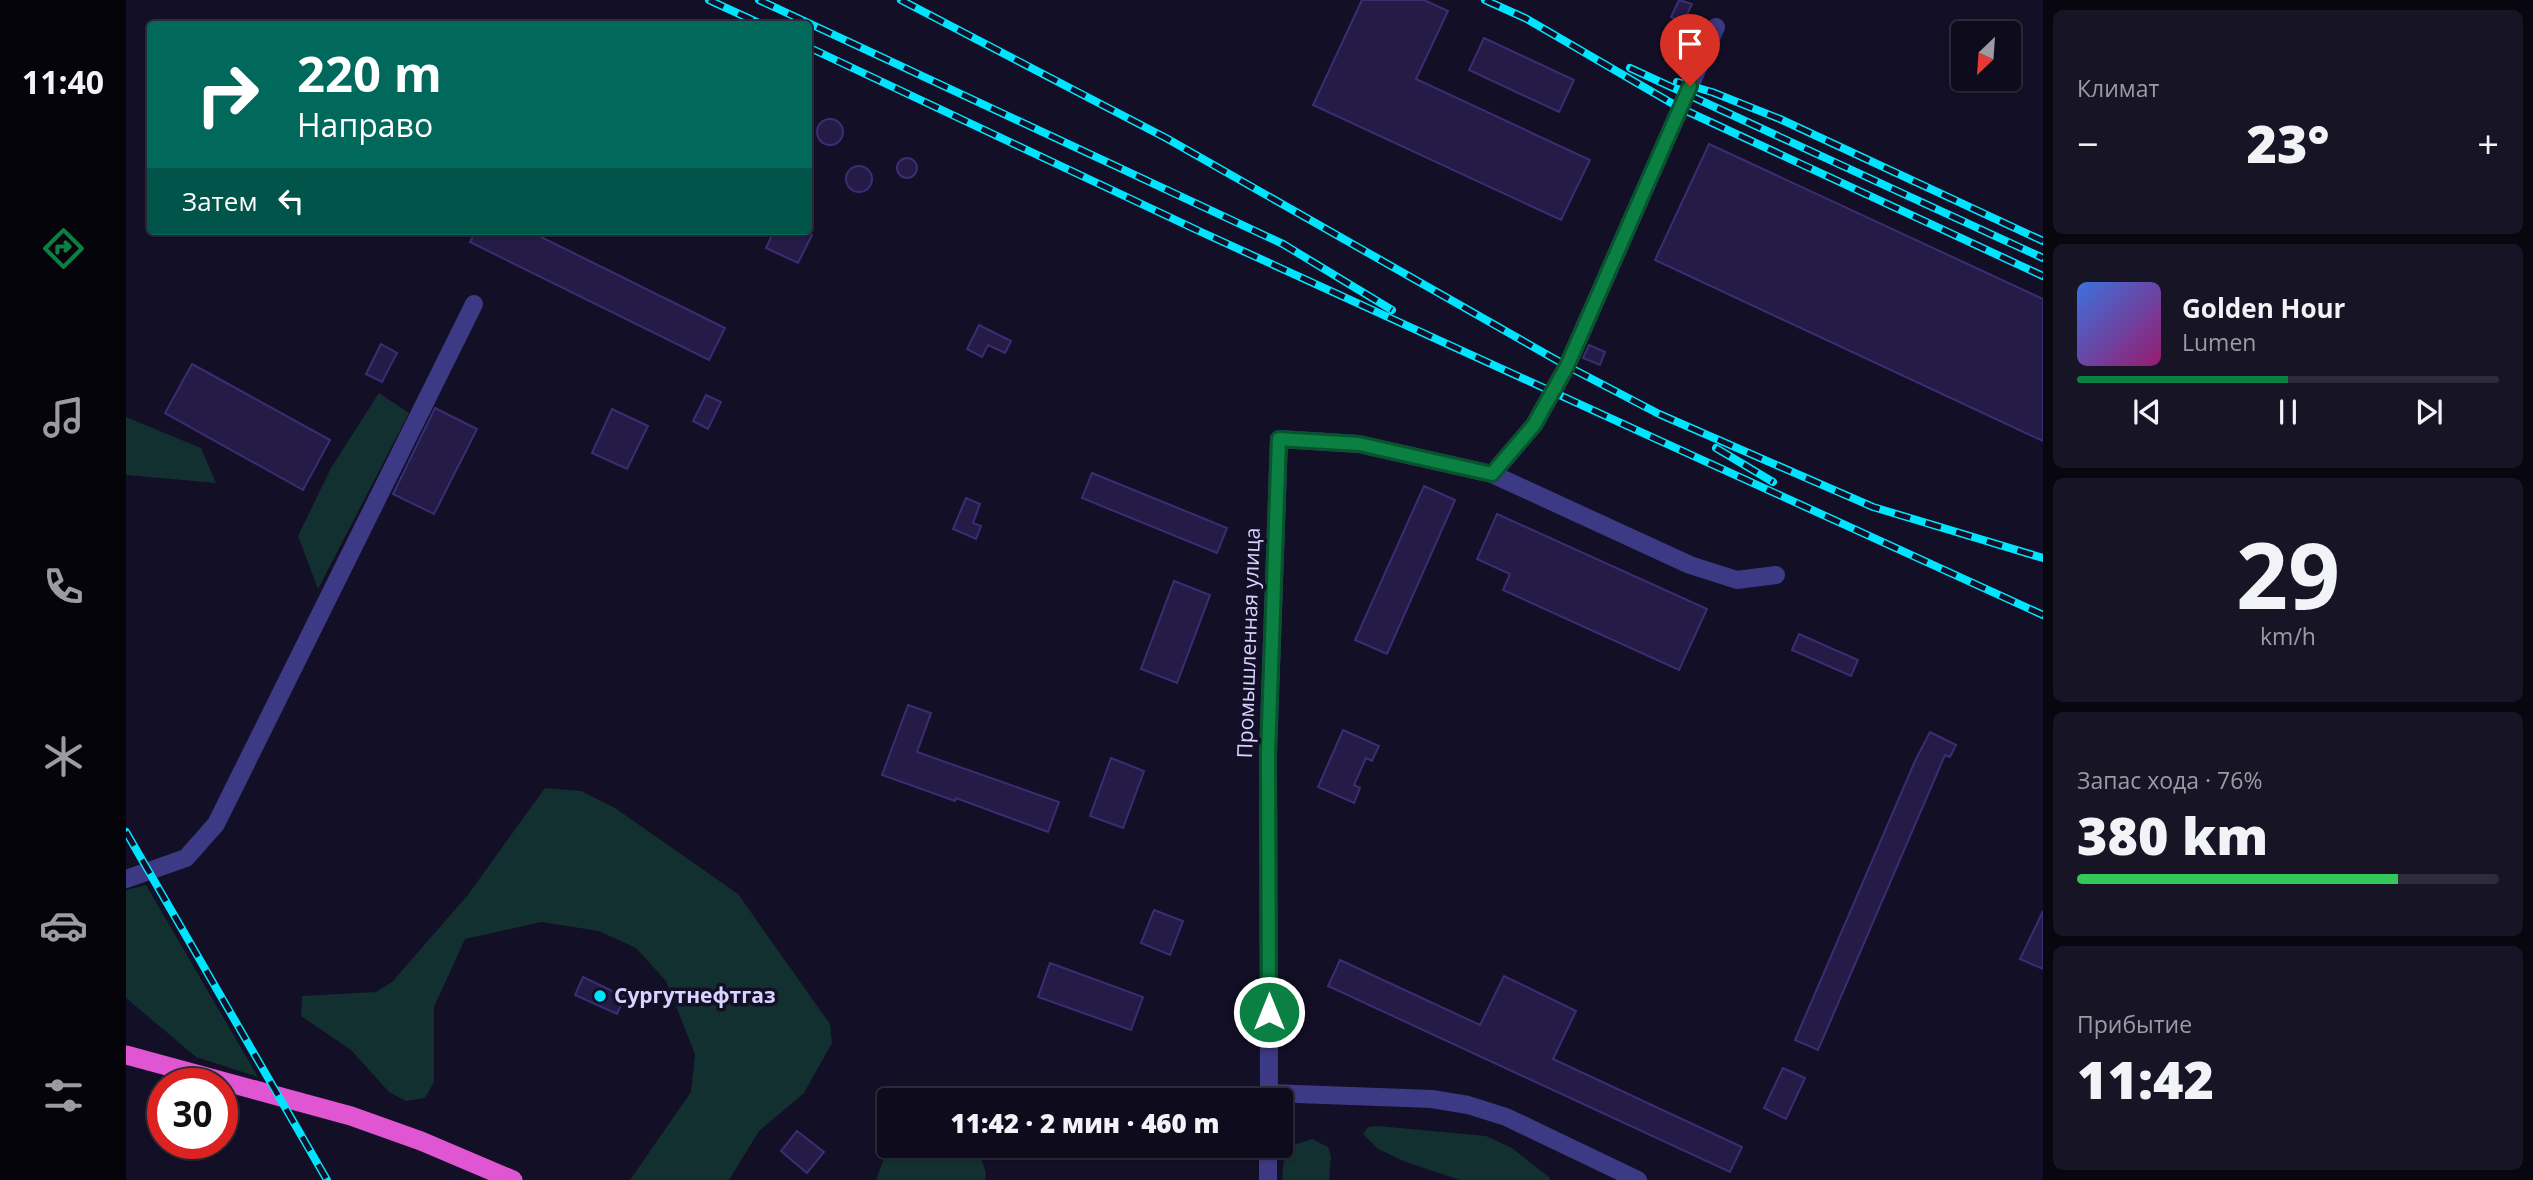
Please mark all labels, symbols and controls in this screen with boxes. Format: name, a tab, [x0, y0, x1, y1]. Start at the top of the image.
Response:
pin	[1660, 14, 1720, 86]
north arrow	[1951, 21, 2021, 91]
map controls	[1951, 21, 2021, 91]
icon: arrive	[1671, 25, 1709, 63]
text: 220 m	[297, 40, 442, 106]
icon: right	[182, 49, 273, 140]
text: 11:40	[22, 60, 104, 103]
text: Климат	[2077, 72, 2159, 104]
text: Направо	[297, 103, 433, 146]
text: 23°	[2247, 107, 2329, 178]
text: −	[2077, 117, 2099, 169]
text: +	[2477, 117, 2499, 169]
icon: left	[272, 182, 310, 220]
text: Затем	[182, 183, 258, 219]
icon: directions	[39, 224, 88, 273]
text: Golden Hour	[2182, 290, 2345, 326]
text: Lumen	[2182, 326, 2256, 358]
icon: music	[39, 393, 88, 442]
icon: previous	[2128, 393, 2166, 431]
icon: pause	[2269, 393, 2307, 431]
icon: next	[2410, 393, 2448, 431]
text: 29	[2236, 512, 2340, 636]
street label: Промышленная улица	[1230, 527, 1266, 759]
icon: phone	[39, 562, 88, 611]
text: km/h	[2260, 620, 2316, 652]
icon: climate	[39, 732, 88, 781]
text: Запас хода · 76%	[2077, 764, 2262, 796]
text: 380 km	[2077, 799, 2268, 870]
icon: car	[39, 901, 88, 950]
position arrow	[1232, 975, 1306, 1049]
place label: Сургутнефтгаз	[614, 981, 776, 1009]
marker: Сургутнефтгаз	[592, 988, 608, 1004]
text: Прибытие	[2077, 1008, 2192, 1040]
text: 11:42	[2077, 1043, 2214, 1114]
speed limit sign: 30	[147, 1068, 238, 1159]
icon: filters	[39, 1071, 88, 1120]
text: 11:42 · 2 мин · 460 m	[950, 1105, 1220, 1141]

